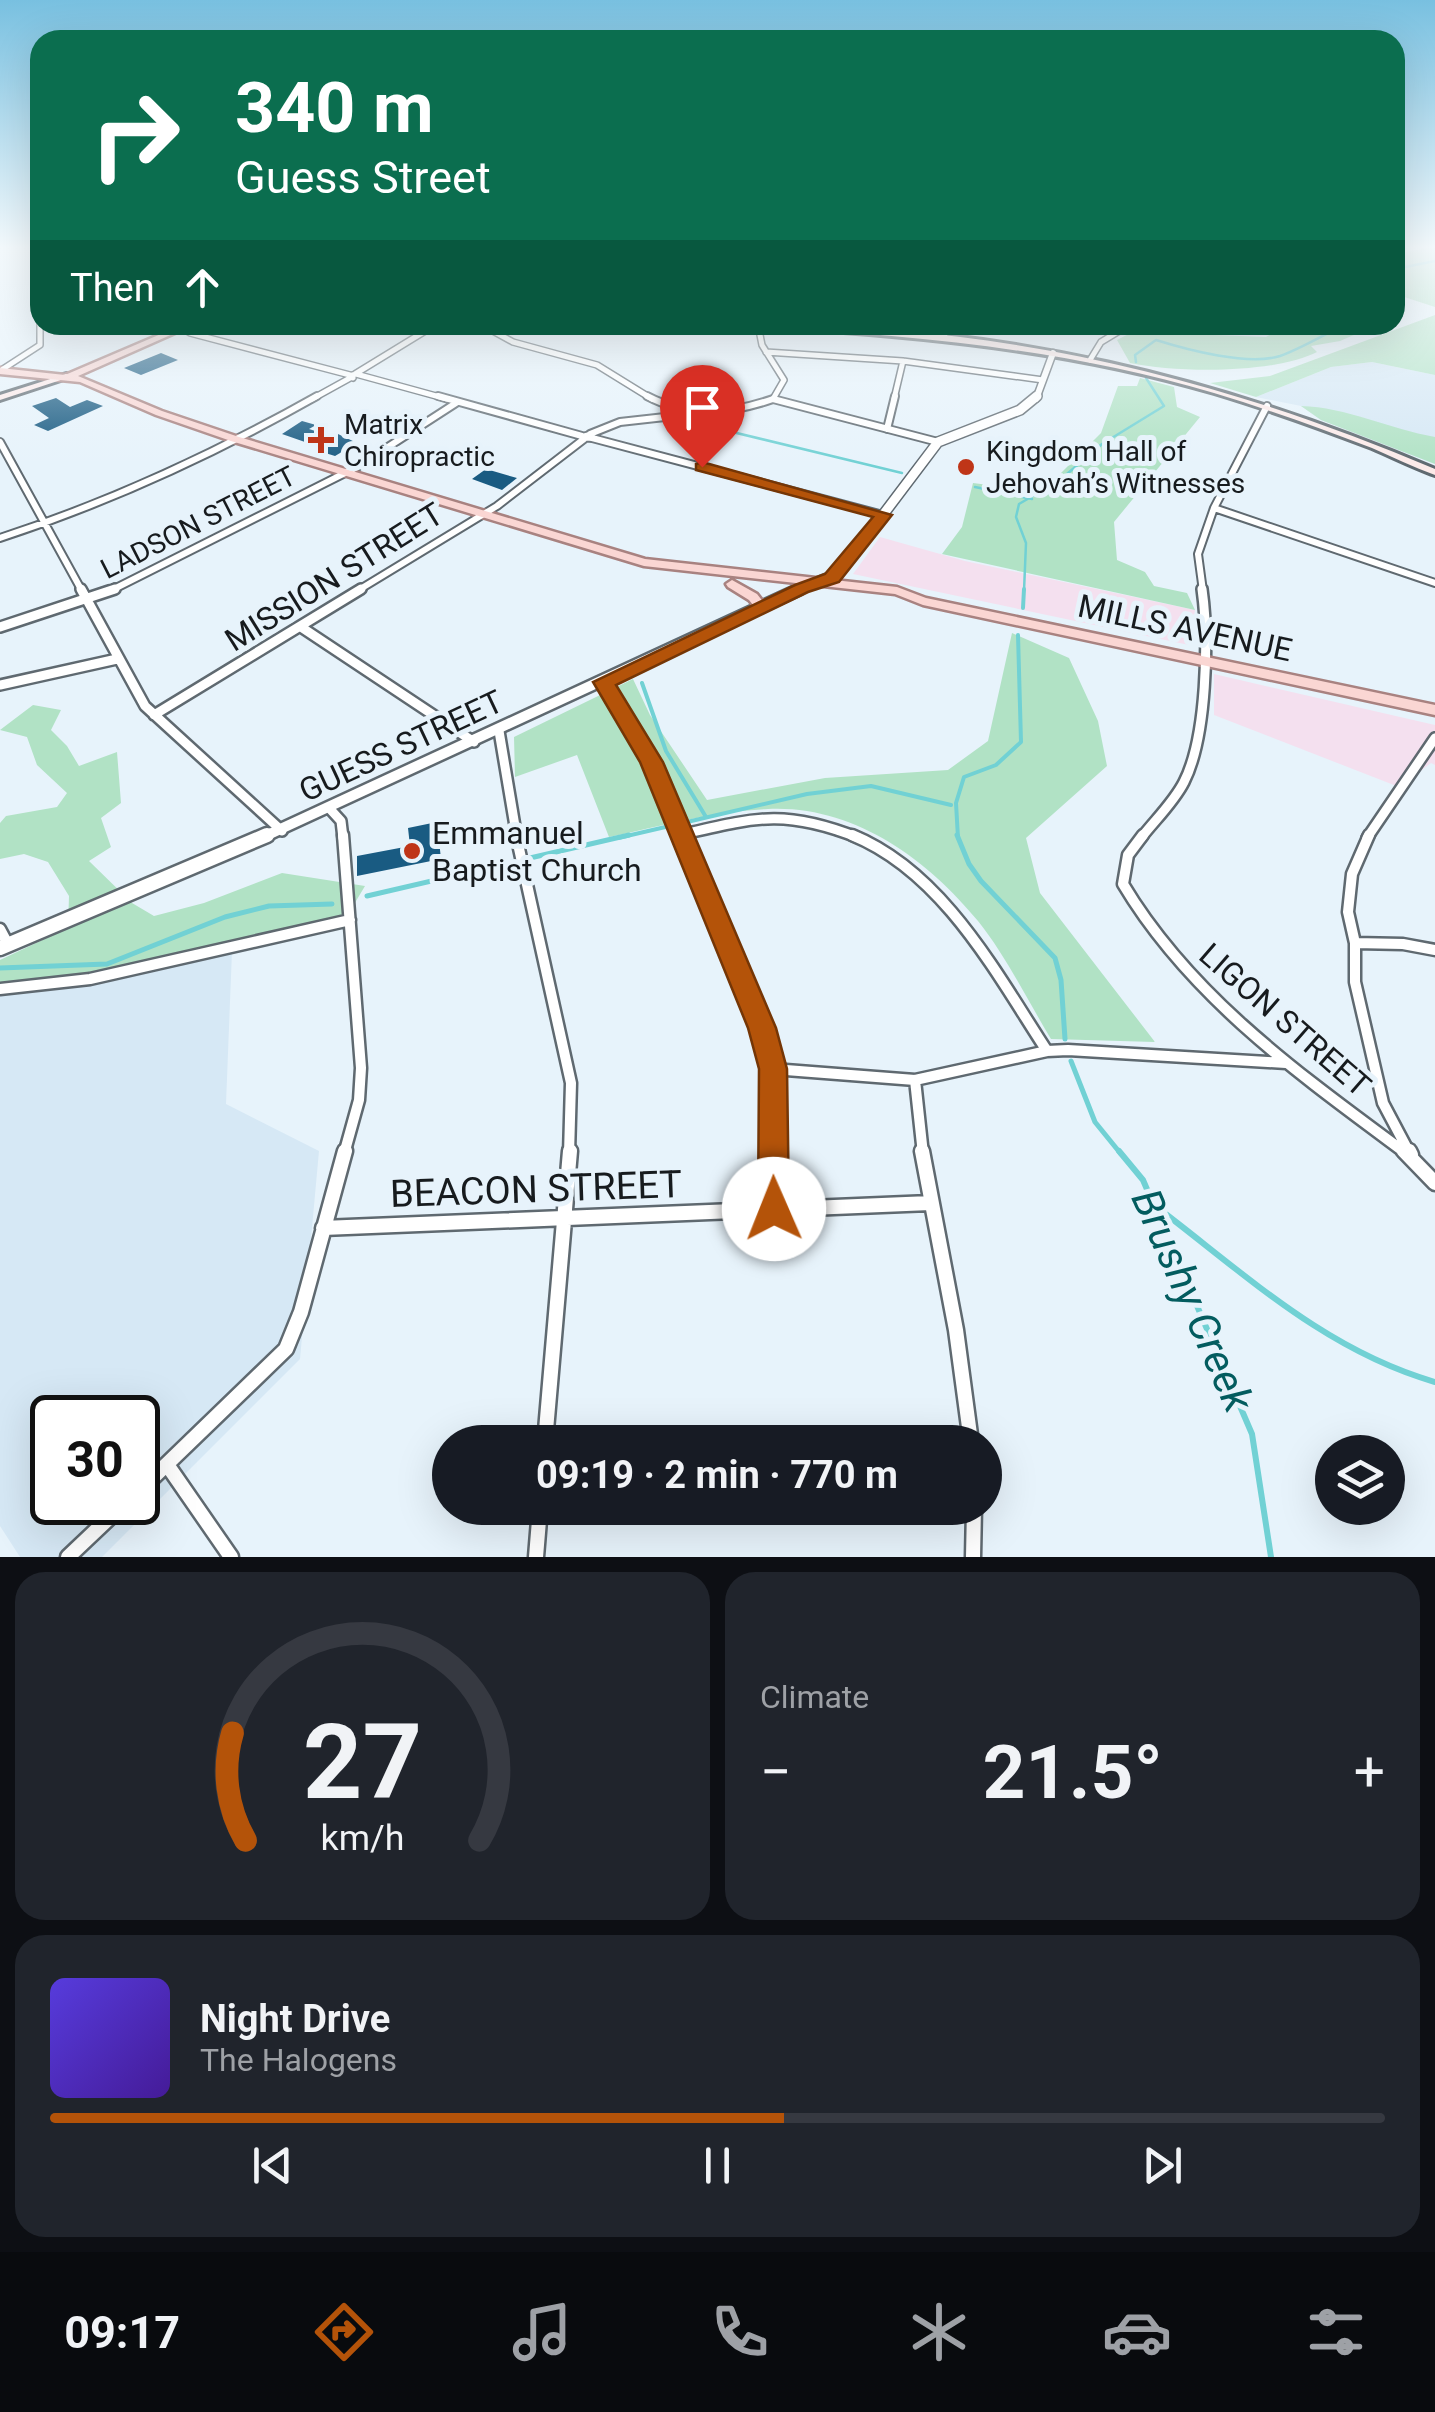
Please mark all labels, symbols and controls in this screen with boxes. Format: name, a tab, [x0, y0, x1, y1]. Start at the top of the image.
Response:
text: 340 m	[235, 67, 434, 149]
icon: right	[70, 70, 200, 200]
text: Guess Street	[235, 151, 491, 204]
icon: ahead	[175, 260, 230, 315]
text: Then	[70, 266, 155, 310]
pin	[660, 365, 745, 468]
icon: arrive	[675, 380, 730, 435]
place label: Matrix Chiropractic	[344, 408, 495, 473]
marker: Matrix Chiropractic	[308, 427, 334, 453]
place label: Kingdom Hall of Jehovah’s Witnesses	[986, 435, 1245, 500]
marker: Kingdom Hall of Jehovah’s Witnesses	[955, 456, 977, 478]
street label: LADSON STREET	[95, 459, 301, 586]
street label: MISSION STREET	[218, 495, 450, 659]
street label: MILLS AVENUE	[1074, 587, 1296, 669]
street label: GUESS STREET	[293, 682, 509, 810]
place label: Emmanuel Baptist Church	[432, 814, 642, 889]
marker: Emmanuel Baptist Church	[401, 840, 423, 862]
street label: LIGON STREET	[1192, 935, 1378, 1105]
position arrow	[722, 1157, 826, 1261]
street label: BEACON STREET	[389, 1162, 683, 1216]
water label: Brushy Creek	[1122, 1181, 1264, 1420]
speed limit sign: 30	[30, 1395, 160, 1525]
map controls	[1315, 1435, 1405, 1525]
button: layers	[1315, 1435, 1405, 1525]
text: 09:19 · 2 min · 770 m	[536, 1453, 898, 1497]
text: Climate	[760, 1678, 869, 1716]
text: 27	[303, 1702, 422, 1823]
text: 21.5°	[983, 1728, 1163, 1816]
text: −	[760, 1740, 791, 1804]
text: +	[1354, 1740, 1385, 1804]
text: km/h	[321, 1817, 404, 1859]
text: Night Drive	[200, 1997, 390, 2041]
text: The Halogens	[200, 2041, 397, 2079]
icon: previous	[245, 2138, 300, 2193]
icon: pause	[690, 2138, 745, 2193]
icon: next	[1135, 2138, 1190, 2193]
icon: directions	[309, 2297, 379, 2367]
icon: music	[507, 2297, 577, 2367]
icon: phone	[705, 2297, 775, 2367]
icon: climate	[904, 2297, 974, 2367]
icon: car	[1102, 2297, 1172, 2367]
icon: filters	[1301, 2297, 1371, 2367]
text: 09:17	[64, 2306, 180, 2359]

